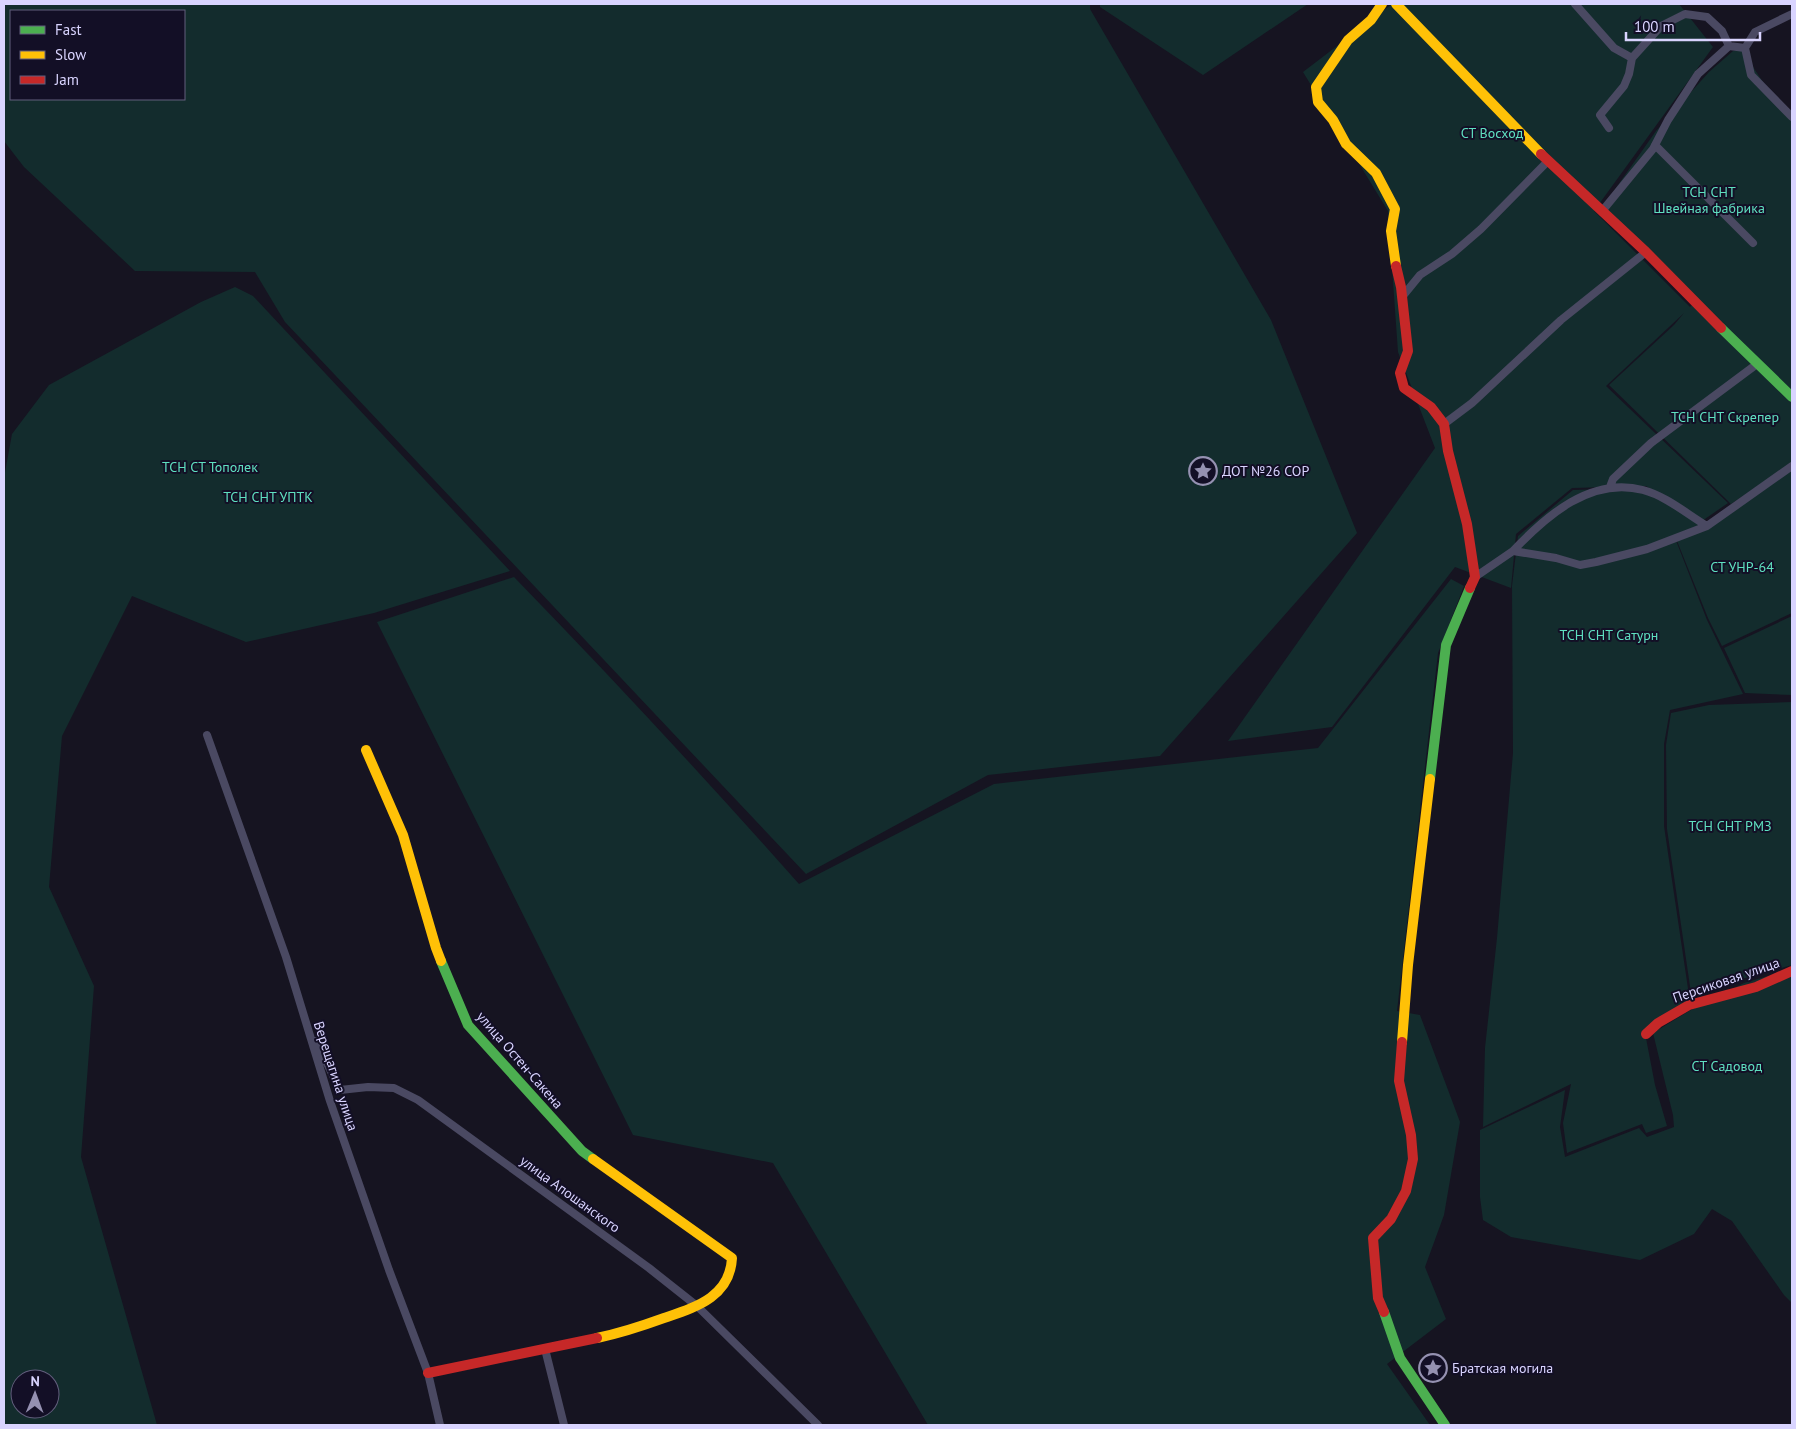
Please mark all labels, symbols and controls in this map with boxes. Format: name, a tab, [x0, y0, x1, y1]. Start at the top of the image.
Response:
legend	[10, 10, 185, 100]
scale bar	[1626, 10, 1760, 42]
text: 100 m	[1634, 17, 1675, 36]
text: Fast	[55, 20, 82, 39]
text: Slow	[55, 45, 86, 64]
text: Jam	[54, 70, 79, 89]
park label: СТ Восход	[1461, 124, 1524, 142]
park label: ТСН СНТ Швейная фабрика	[1653, 183, 1765, 217]
park label: ТСН СНТ Скрепер	[1671, 408, 1779, 426]
place icon: ДОТ №26 СОР	[1188, 456, 1218, 486]
park label: ТСН СТ Тополек	[162, 458, 258, 476]
place label: ДОТ №26 СОР	[1222, 462, 1309, 480]
park label: ТСН СНТ УПТК	[223, 488, 313, 506]
park label: СТ УНР-64	[1710, 558, 1774, 576]
park label: ТСН СНТ Сатурн	[1560, 626, 1658, 644]
park label: ТСН СНТ РМЗ	[1688, 817, 1772, 835]
street label: Персиковая улица	[1670, 953, 1782, 1007]
street label: улица Остен-Сакена	[473, 1008, 567, 1112]
street label: Верещагина улица	[310, 1019, 362, 1133]
park label: СТ Садовод	[1692, 1057, 1763, 1075]
street label: улица Апошанского	[516, 1152, 624, 1236]
place icon: Братская могила	[1418, 1353, 1448, 1383]
place label: Братская могила	[1452, 1359, 1553, 1377]
north arrow	[10, 1369, 60, 1419]
text: N	[30, 1372, 40, 1390]

